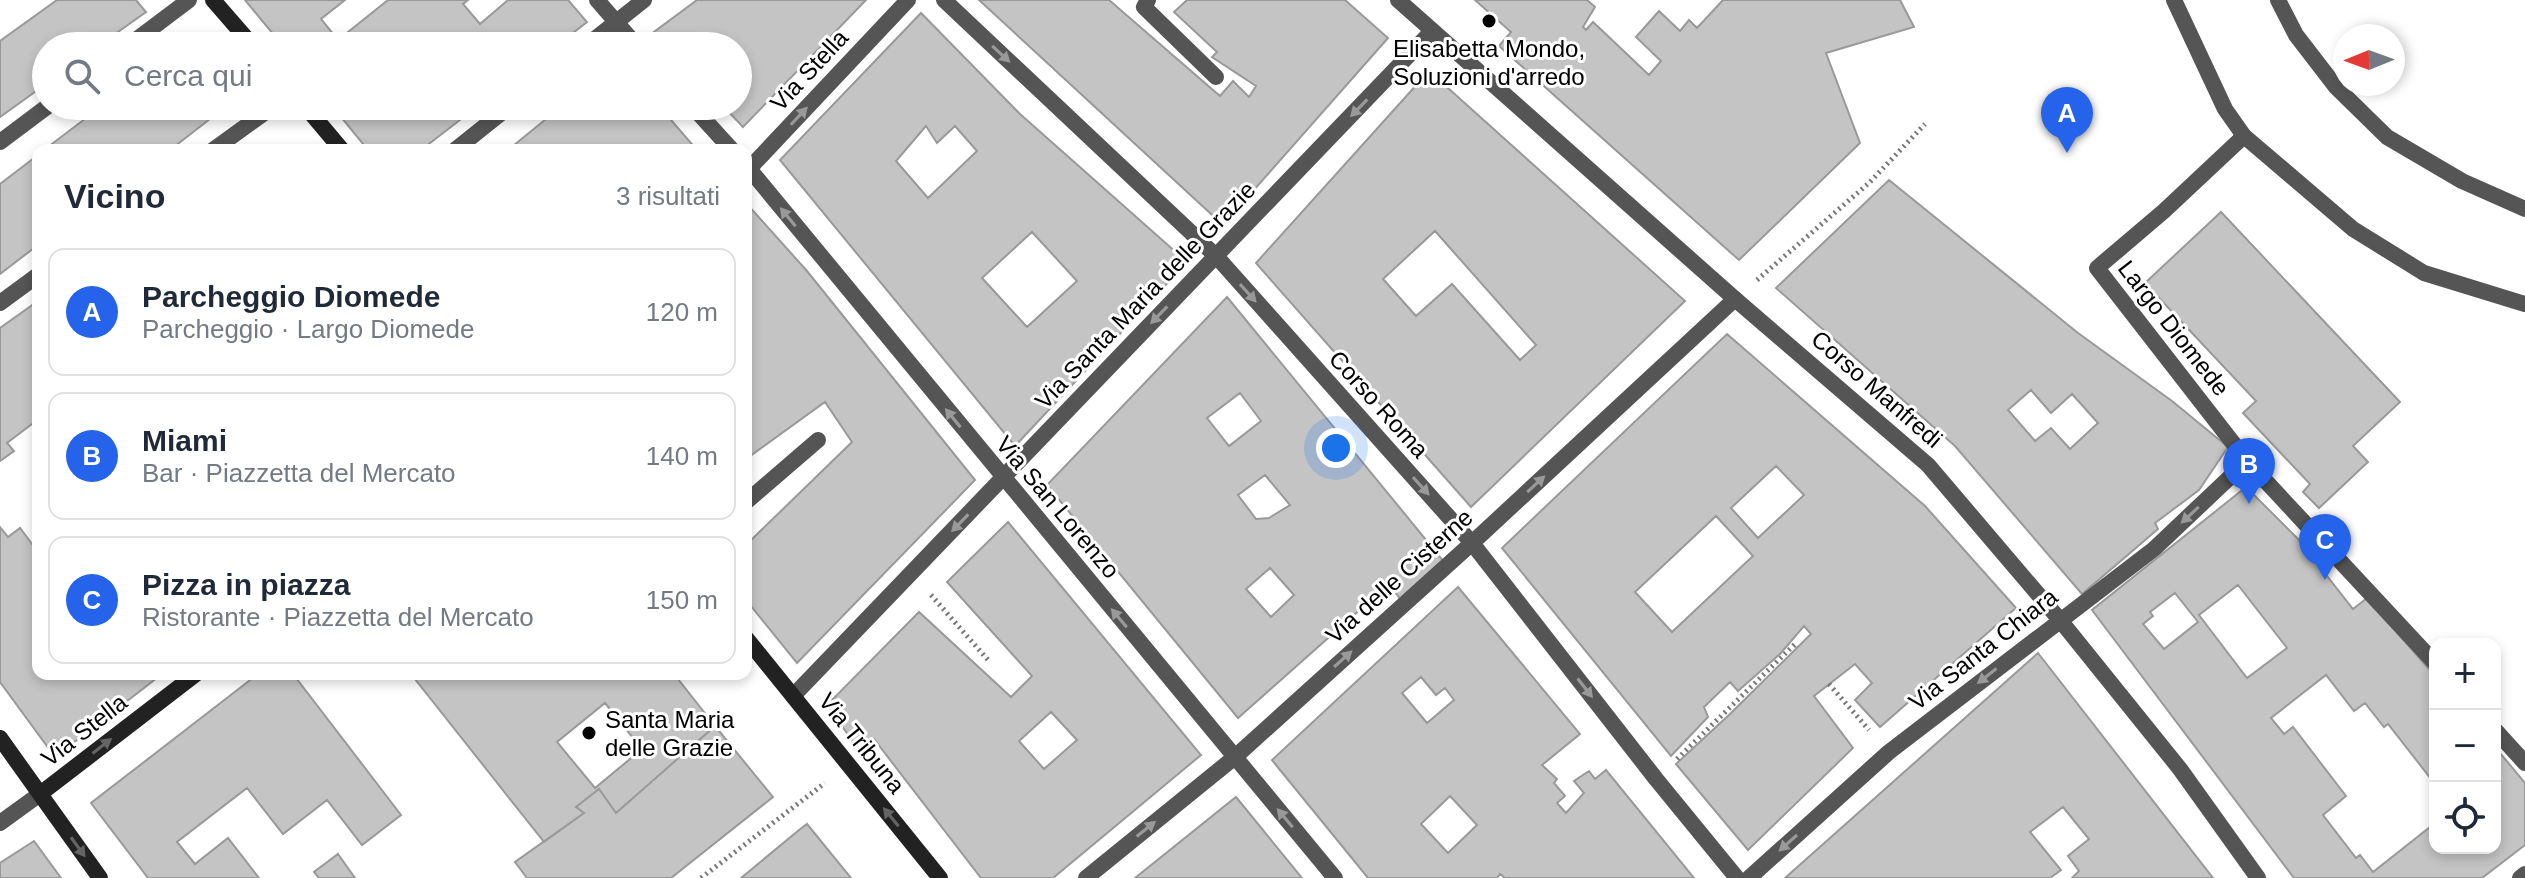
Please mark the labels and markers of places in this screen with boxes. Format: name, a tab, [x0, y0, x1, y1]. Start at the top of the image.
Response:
marker: Elisabetta Mondo, Soluzioni d'arredo	[1480, 12, 1498, 30]
place label: Elisabetta Mondo, Soluzioni d'arredo	[1393, 35, 1585, 90]
pin: A	[2041, 87, 2093, 153]
pin: B	[2223, 438, 2275, 504]
pin: C	[2299, 514, 2351, 580]
place label: Santa Maria delle Grazie	[605, 706, 735, 761]
marker: Santa Maria delle Grazie	[580, 724, 598, 742]

